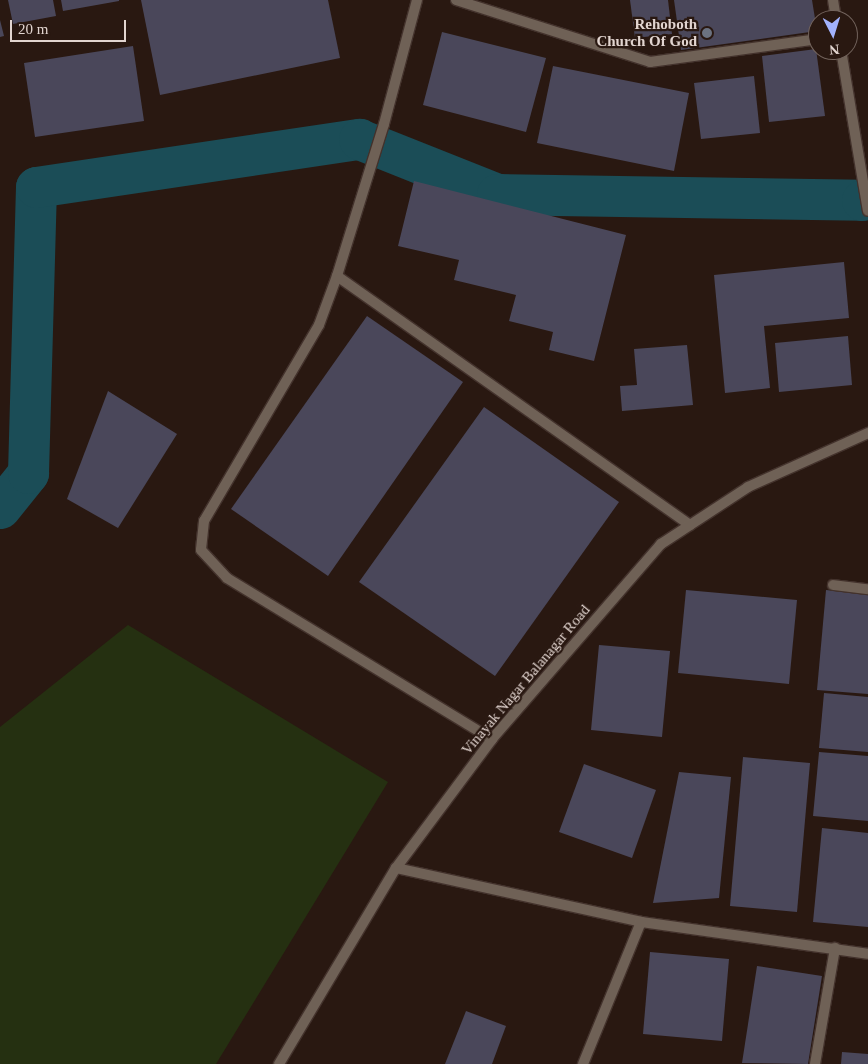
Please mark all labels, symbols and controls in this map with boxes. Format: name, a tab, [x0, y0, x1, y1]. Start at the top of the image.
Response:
scale bar	[12, 10, 129, 42]
north arrow	[808, 10, 858, 60]
place label: Rehoboth Church Of God	[588, 15, 697, 50]
text: 20 m	[18, 21, 48, 37]
marker: Rehoboth Church Of God	[701, 27, 713, 39]
text: N	[829, 42, 840, 57]
street label: Vinayak Nagar Balanagar Road	[449, 590, 603, 770]

